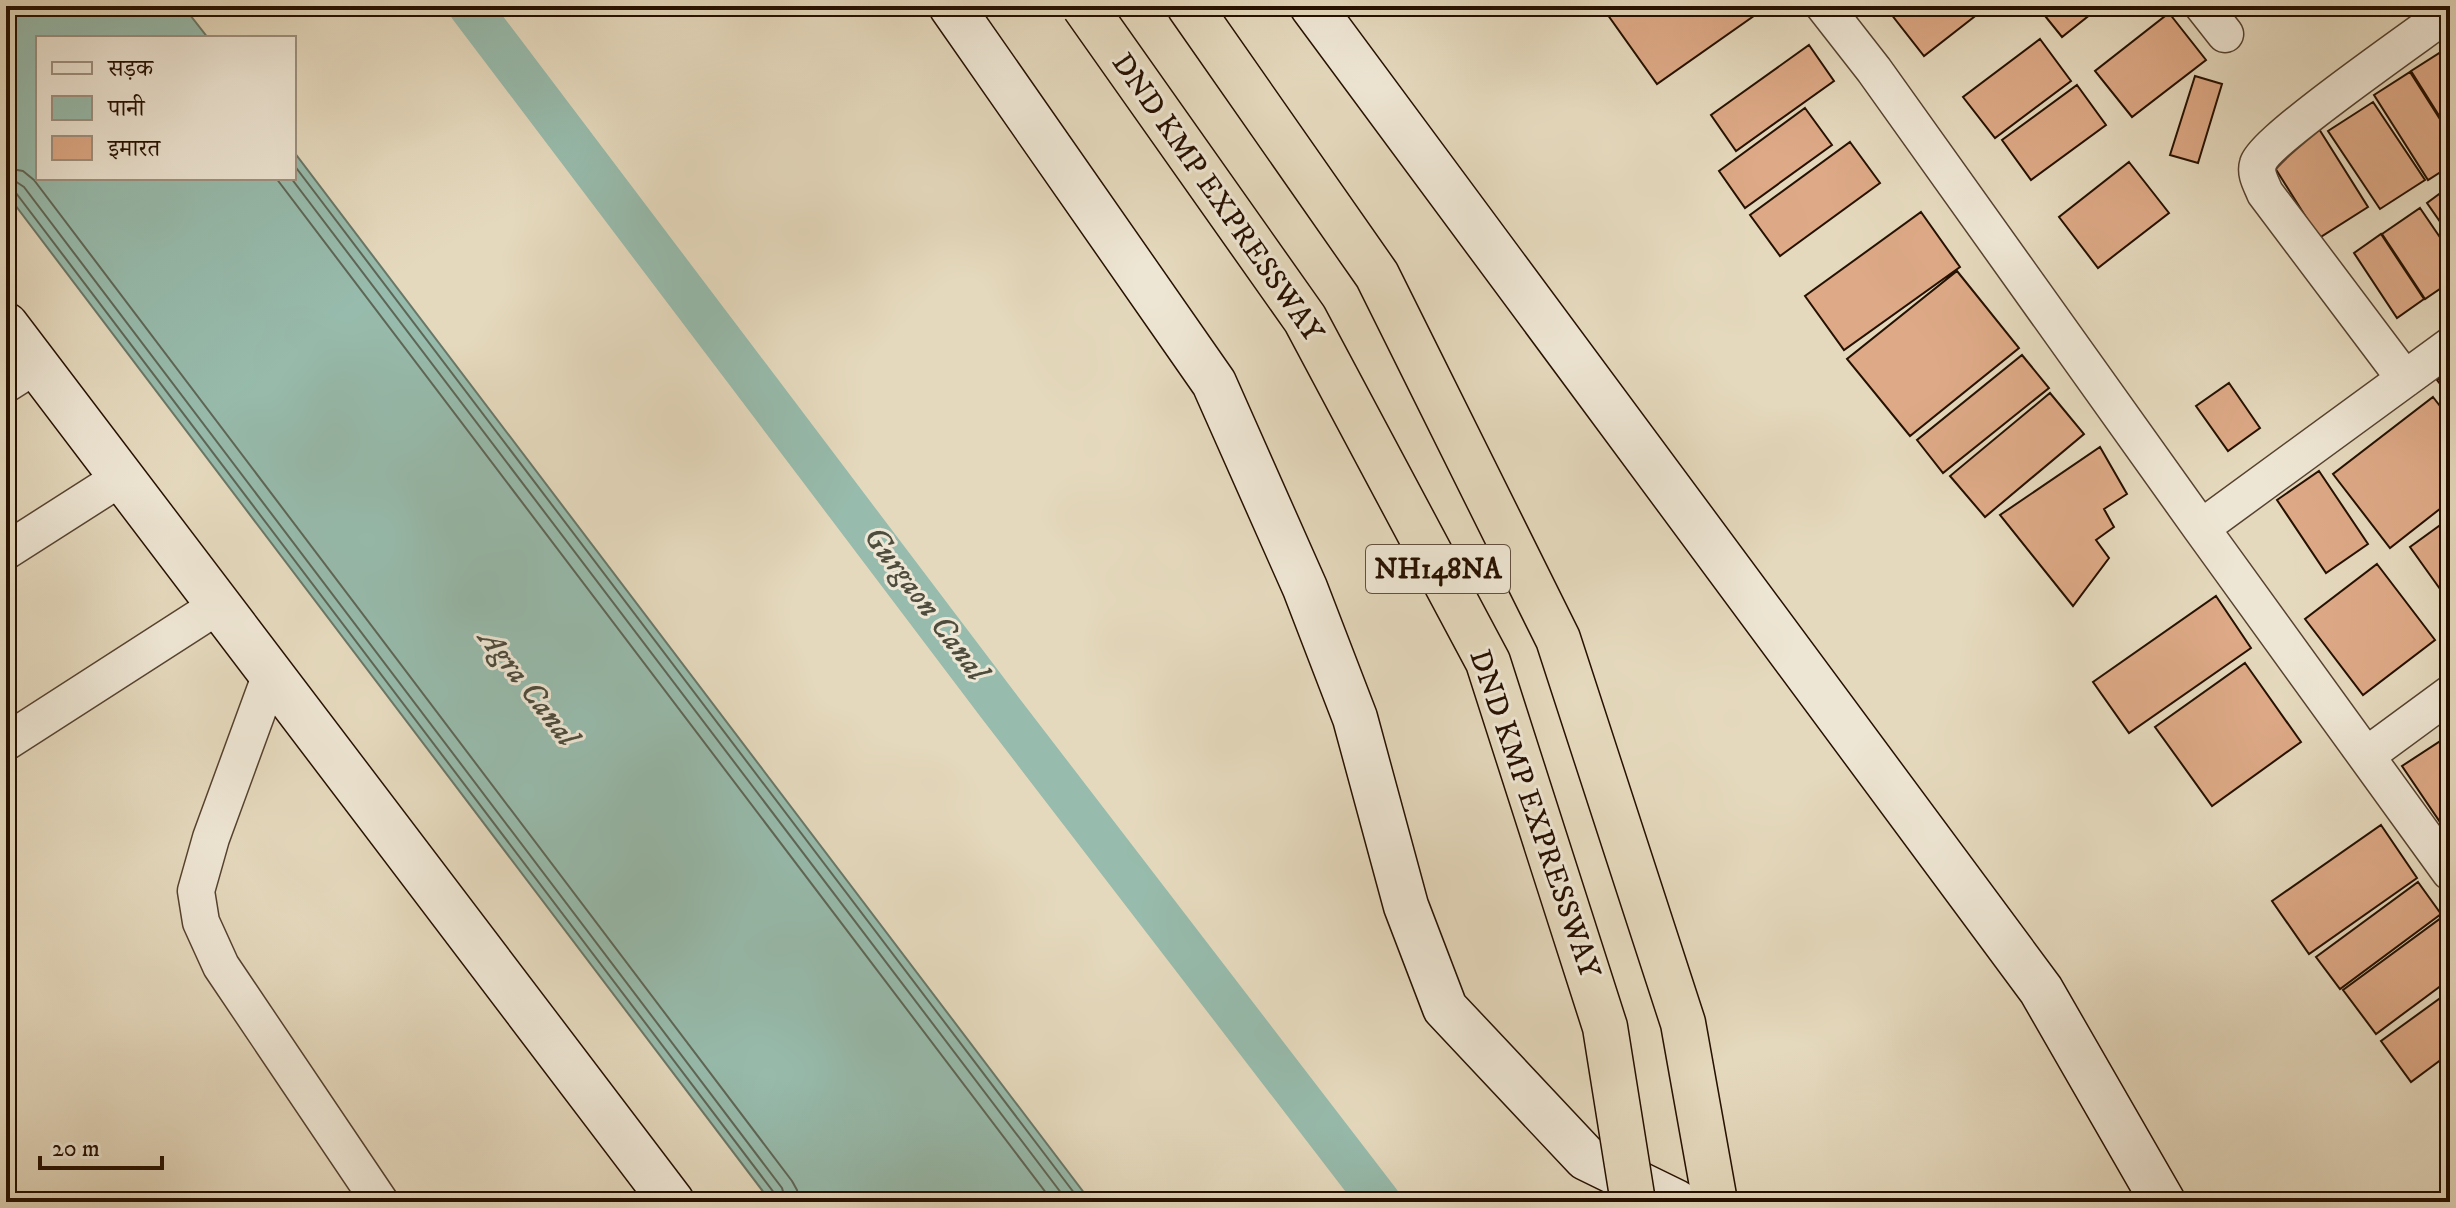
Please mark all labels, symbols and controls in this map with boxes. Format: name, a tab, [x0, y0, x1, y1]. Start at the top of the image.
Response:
legend	[36, 36, 296, 180]
street label: DND KMP EXPRESSWAY	[1103, 46, 1332, 351]
text: सड़क	[107, 54, 155, 84]
text: पानी	[107, 94, 146, 124]
text: इमारत	[107, 134, 161, 164]
water label: Gurgaon Canal	[854, 519, 999, 692]
road number: NH148NA	[1366, 545, 1510, 593]
water label: Agra Canal	[468, 618, 589, 758]
street label: DND KMP EXPRESSWAY	[1460, 645, 1608, 984]
scale bar	[40, 1120, 162, 1170]
text: 20 m	[52, 1134, 100, 1164]

